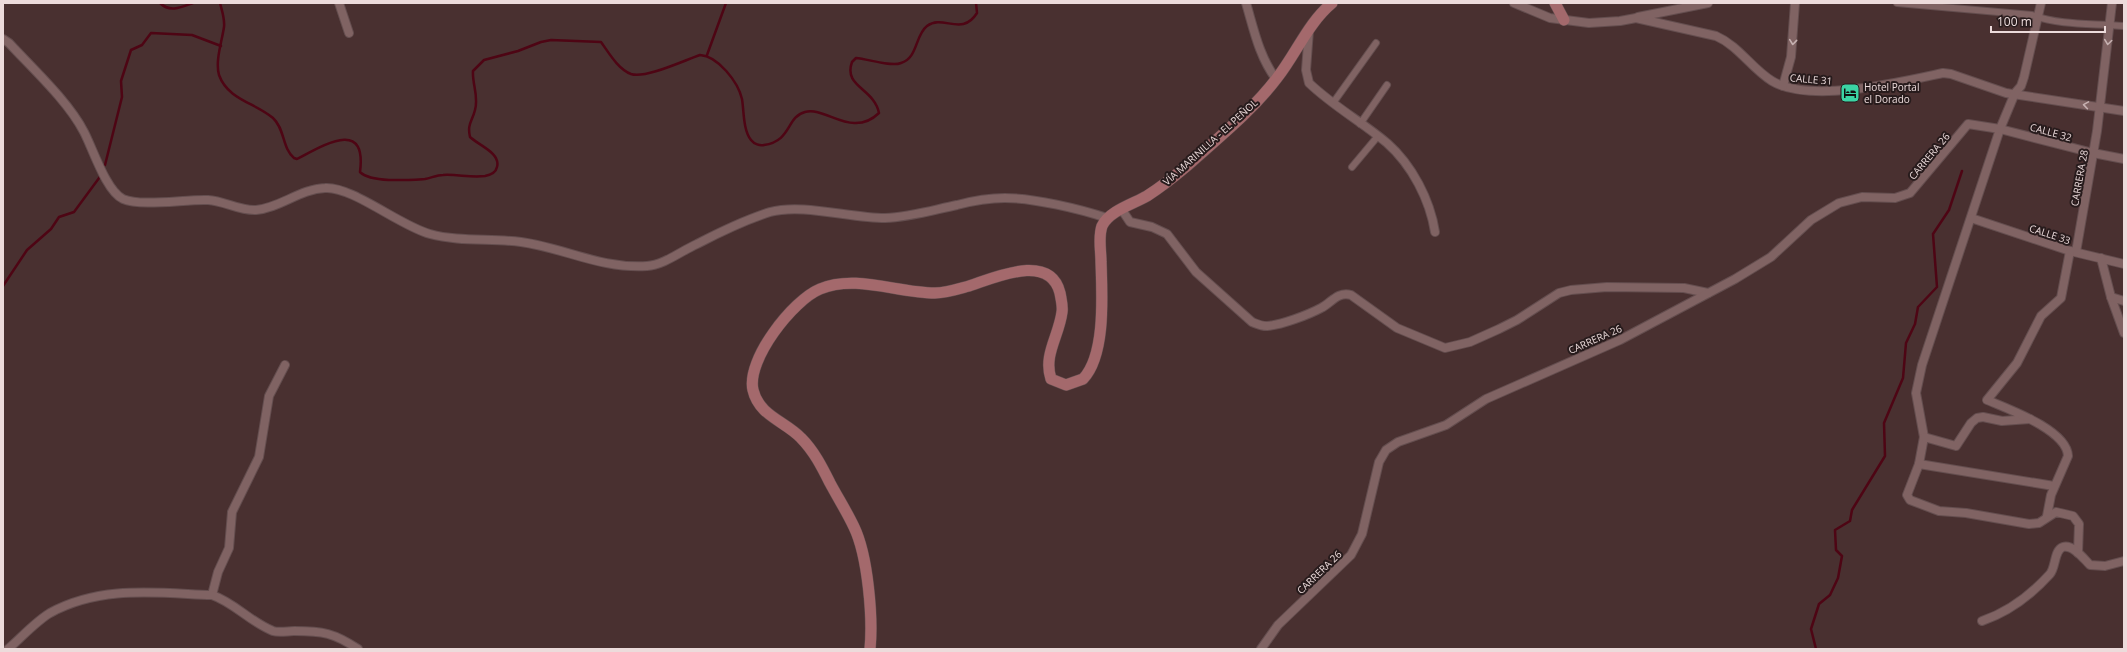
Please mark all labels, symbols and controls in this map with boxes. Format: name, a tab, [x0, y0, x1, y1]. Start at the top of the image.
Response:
scale bar	[1991, 8, 2105, 34]
text: 100 m	[1997, 13, 2032, 30]
one-way arrow	[1789, 39, 1798, 45]
one-way arrow	[2104, 39, 2113, 45]
street label: CALLE 31	[1789, 70, 1833, 88]
place label: Hotel Portal el Dorado	[1864, 80, 1919, 106]
hotel icon: Hotel Portal el Dorado	[1839, 82, 1861, 104]
street label: VÍA MARINILLA - EL PEÑOL	[1160, 96, 1260, 188]
one-way arrow	[2082, 101, 2089, 110]
street label: CALLE 32	[2029, 120, 2074, 144]
street label: CARRERA 26	[1905, 129, 1953, 182]
street label: CARRERA 28	[2067, 148, 2091, 207]
street label: CALLE 33	[2028, 221, 2073, 247]
street label: CARRERA 26	[1566, 321, 1624, 357]
street label: CARRERA 26	[1294, 547, 1345, 597]

